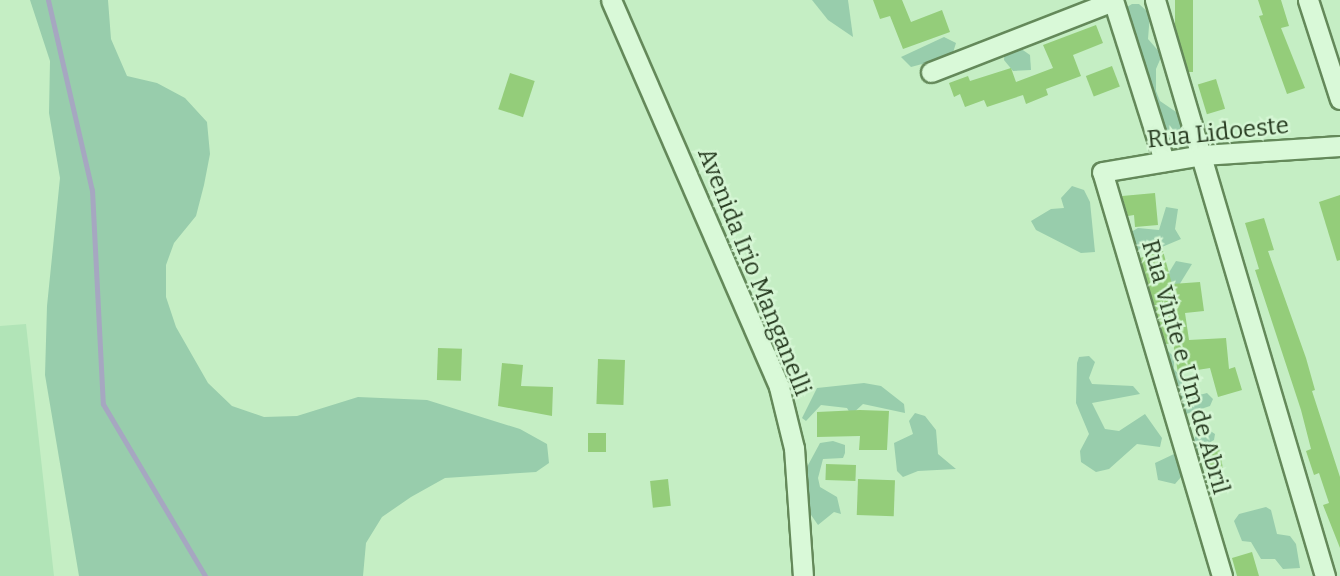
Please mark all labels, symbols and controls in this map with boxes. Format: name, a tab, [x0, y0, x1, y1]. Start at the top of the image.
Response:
street label: Rua Lidoeste	[1146, 111, 1290, 155]
street label: Avenida Irio Manganelli	[691, 144, 817, 400]
street label: Rua Vinte e Um de Abril	[1135, 237, 1235, 497]

